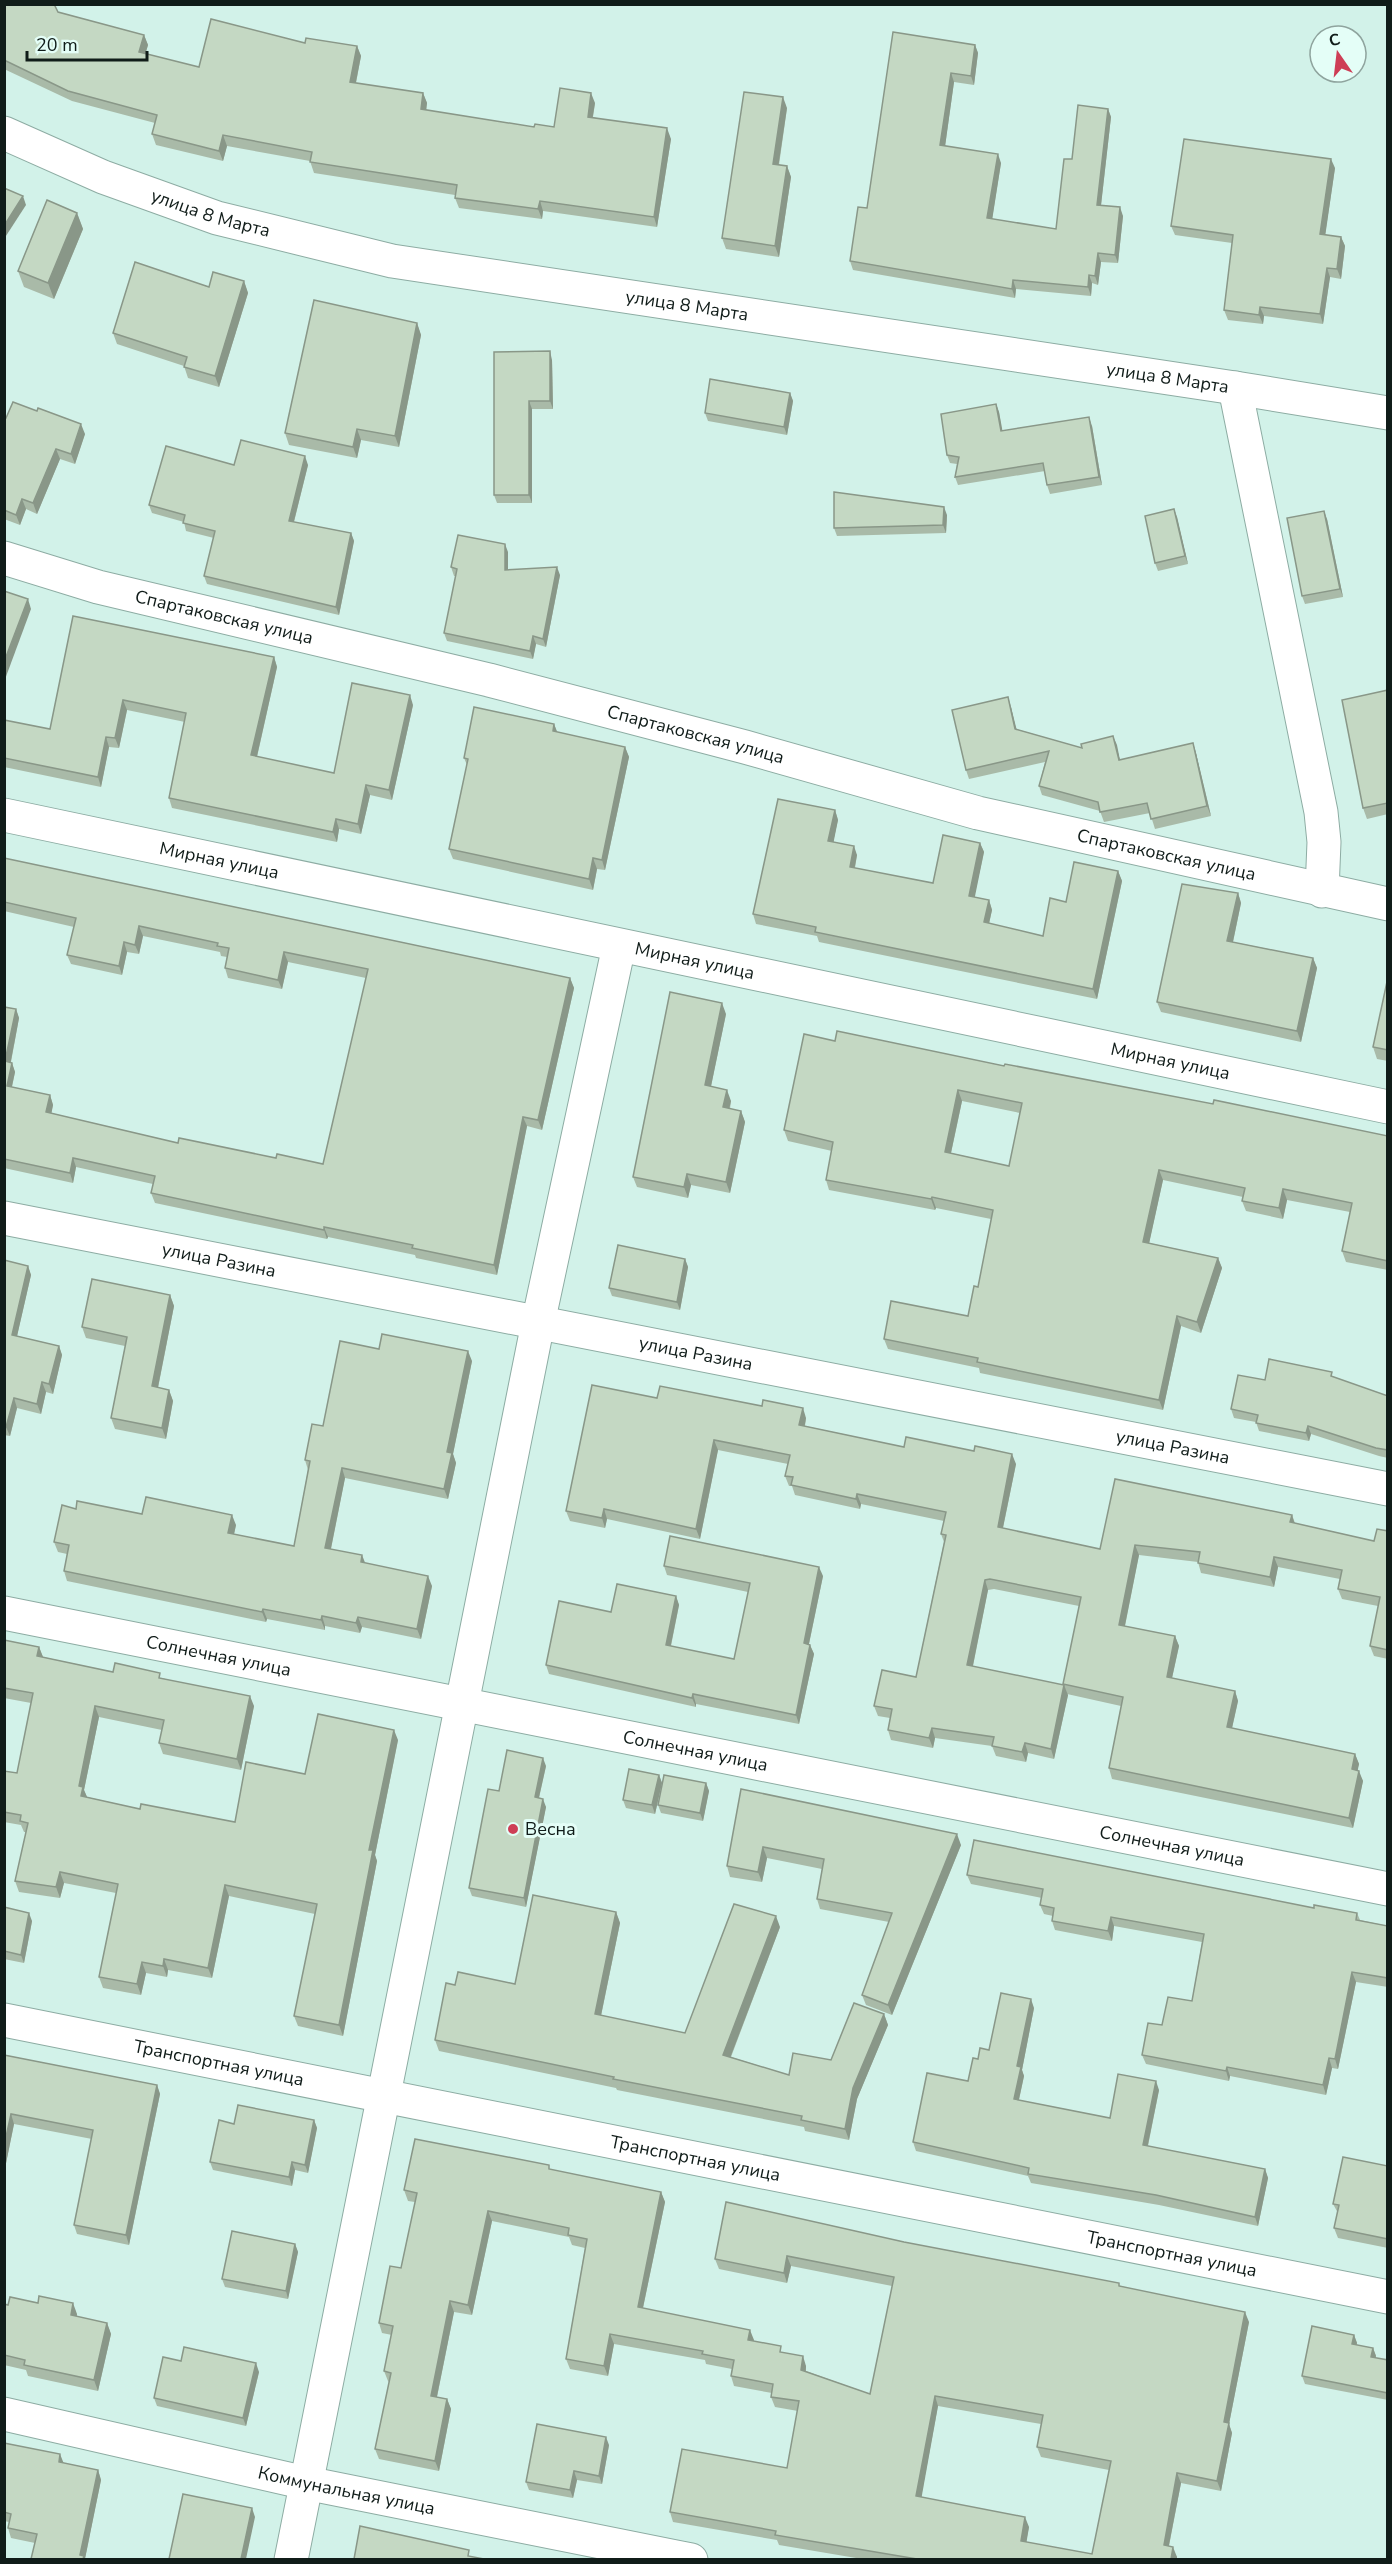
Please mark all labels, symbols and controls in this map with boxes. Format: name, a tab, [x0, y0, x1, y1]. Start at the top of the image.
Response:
scale bar	[27, 24, 147, 62]
north arrow	[1308, 24, 1368, 84]
text: С	[1327, 28, 1343, 52]
text: 20 m	[36, 33, 78, 57]
street label: улица 8 Марта	[148, 183, 273, 243]
street label: улица 8 Марта	[624, 284, 750, 327]
street label: улица 8 Марта	[1105, 357, 1231, 399]
street label: Спартаковская улица	[133, 584, 316, 650]
street label: Спартаковская улица	[604, 699, 787, 770]
street label: Спартаковская улица	[1075, 823, 1258, 886]
street label: Мирная улица	[157, 836, 281, 885]
street label: Мирная улица	[633, 936, 757, 985]
street label: Мирная улица	[1108, 1037, 1232, 1085]
street label: улица Разина	[160, 1237, 278, 1283]
street label: улица Разина	[637, 1331, 755, 1376]
street label: улица Разина	[1114, 1424, 1232, 1470]
street label: Солнечная улица	[144, 1630, 293, 1682]
street label: Солнечная улица	[621, 1725, 770, 1777]
place label: Весна	[525, 1817, 576, 1841]
street label: Солнечная улица	[1097, 1820, 1247, 1872]
marker: Весна	[506, 1822, 520, 1836]
street label: Транспортная улица	[131, 2034, 306, 2092]
street label: Транспортная улица	[608, 2130, 783, 2187]
street label: Транспортная улица	[1085, 2225, 1259, 2283]
street label: Коммунальная улица	[256, 2460, 437, 2520]

